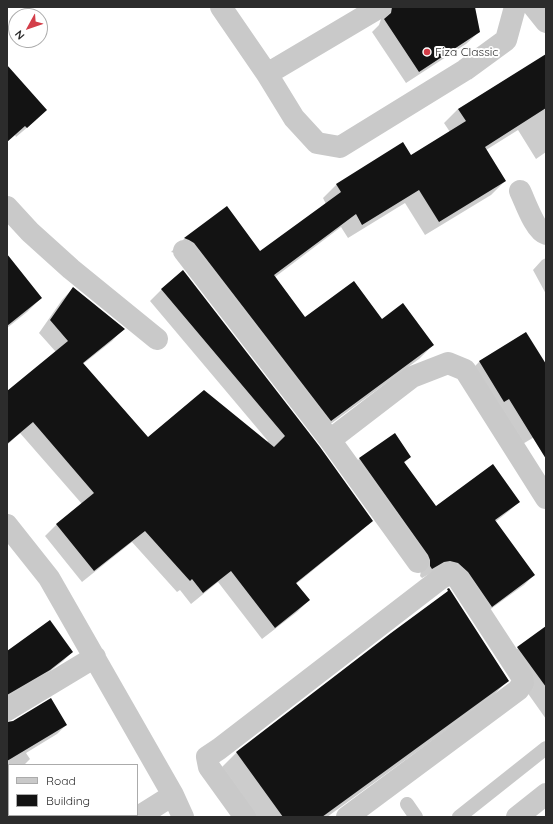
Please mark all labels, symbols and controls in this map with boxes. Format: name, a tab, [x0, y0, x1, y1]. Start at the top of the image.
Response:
north arrow	[8, 8, 48, 48]
text: N	[12, 27, 28, 43]
place label: Fiza Classic	[435, 45, 499, 59]
marker: Fiza Classic	[422, 47, 432, 57]
legend	[8, 764, 138, 816]
text: Road	[46, 773, 76, 788]
text: Building	[46, 793, 90, 808]

